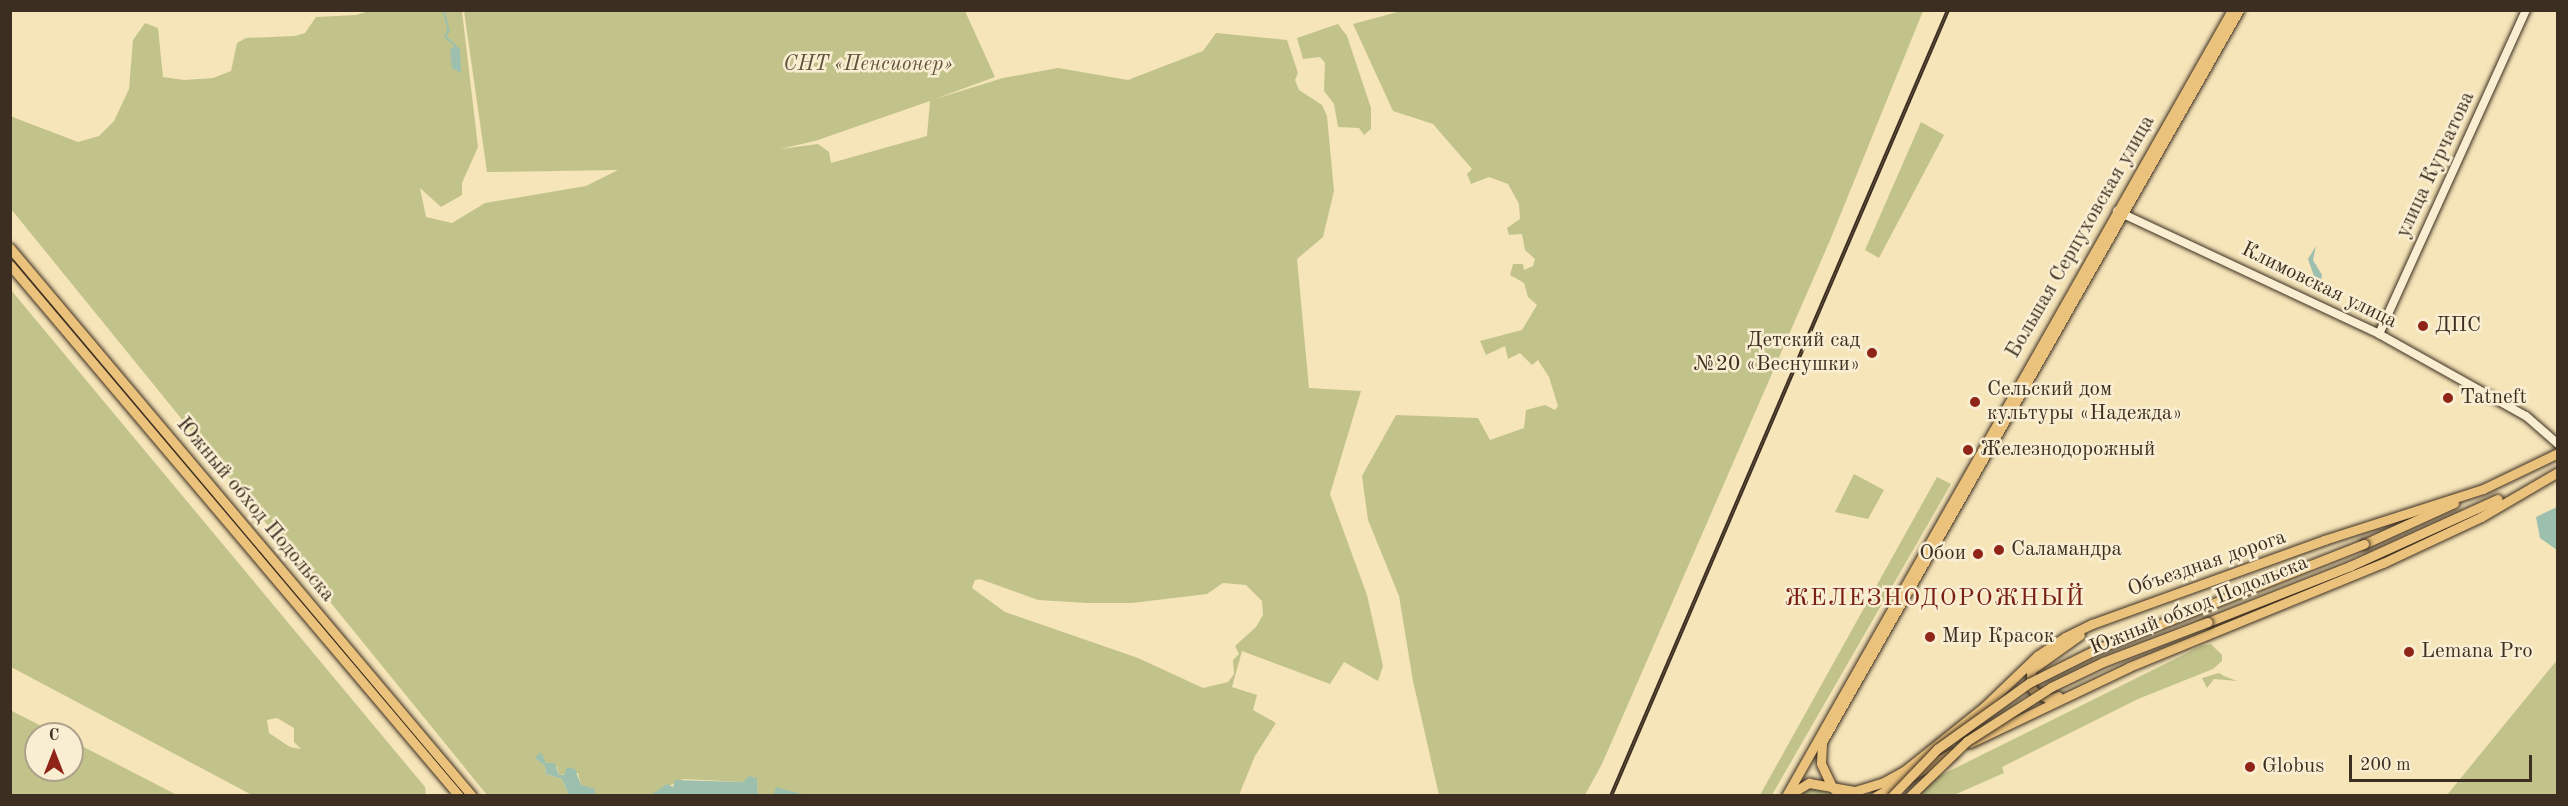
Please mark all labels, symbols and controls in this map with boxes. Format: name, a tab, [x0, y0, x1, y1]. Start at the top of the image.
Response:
park label: СНТ «Пенсионер»	[783, 52, 953, 78]
street label: улица Курчатова	[2391, 88, 2481, 242]
street label: Большая Серпуховская улица	[2001, 111, 2161, 363]
street label: Климовская улица	[2237, 237, 2401, 335]
place label: ДПС	[2435, 313, 2481, 339]
marker: ДПС	[2416, 319, 2430, 333]
place label: Детский сад №20 «Веснушки»	[1693, 328, 1860, 378]
marker: Детский сад №20 «Веснушки»	[1865, 346, 1879, 360]
place label: Сельский дом культуры «Надежда»	[1987, 377, 2182, 427]
place label: Tatneft	[2460, 385, 2527, 411]
marker: Tatneft	[2441, 391, 2455, 405]
marker: Сельский дом культуры «Надежда»	[1968, 395, 1982, 409]
street label: Южный обход Подольска	[170, 412, 340, 608]
place label: Железнодорожный	[1980, 437, 2155, 463]
marker: Железнодорожный	[1961, 443, 1975, 457]
street label: Объездная дорога	[2124, 525, 2290, 603]
place label: Саламандра	[2011, 537, 2122, 563]
place label: Обои	[1919, 541, 1966, 567]
marker: Саламандра	[1992, 543, 2006, 557]
marker: Обои	[1971, 547, 1985, 561]
street label: Южный обход Подольска	[2086, 551, 2312, 661]
district label: ЖЕЛЕЗНОДОРОЖНЫЙ	[1784, 586, 2086, 614]
place label: Мир Красок	[1942, 624, 2054, 650]
marker: Мир Красок	[1923, 630, 1937, 644]
place label: Lemana Pro	[2421, 639, 2533, 665]
marker: Lemana Pro	[2402, 645, 2416, 659]
north arrow	[24, 722, 84, 782]
text: С	[49, 728, 59, 744]
scale bar	[2352, 743, 2535, 781]
place label: Globus	[2262, 754, 2324, 780]
text: 200 m	[2360, 756, 2411, 774]
marker: Globus	[2243, 760, 2257, 774]

